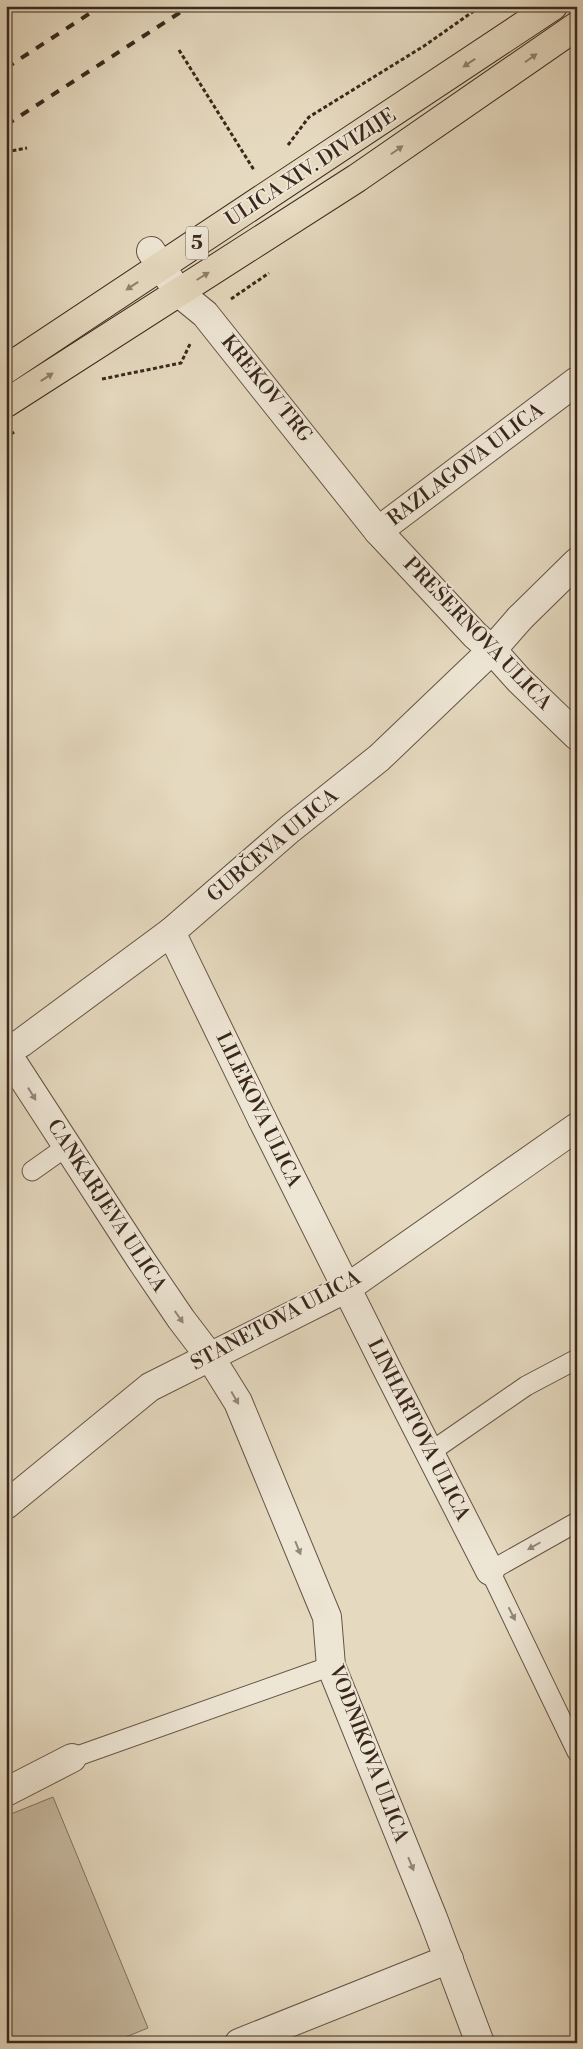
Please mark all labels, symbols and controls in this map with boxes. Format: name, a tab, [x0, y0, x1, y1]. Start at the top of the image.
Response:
one-way arrow	[524, 53, 538, 63]
one-way arrow	[462, 58, 476, 68]
street label: ULICA XIV. DIVIZIJE	[221, 103, 401, 233]
one-way arrow	[391, 145, 404, 155]
road number: 5	[186, 227, 208, 260]
one-way arrow	[196, 272, 209, 281]
one-way arrow	[125, 281, 138, 291]
street label: KREKOV TRG	[215, 330, 317, 448]
one-way arrow	[40, 372, 54, 381]
street label: RAZLAGOVA ULICA	[383, 397, 550, 532]
street label: PREŠERNOVA ULICA	[398, 552, 558, 717]
street label: GUBČEVA ULICA	[202, 782, 345, 908]
street label: LILEKOVA ULICA	[210, 1028, 307, 1193]
one-way arrow	[28, 1087, 37, 1100]
street label: CANKARJEVA ULICA	[41, 1115, 172, 1298]
street label: STANETOVA ULICA	[187, 1265, 366, 1376]
one-way arrow	[174, 1310, 184, 1324]
street label: LINHARTOVA ULICA	[361, 1335, 475, 1526]
one-way arrow	[231, 1392, 240, 1405]
one-way arrow	[295, 1541, 303, 1555]
one-way arrow	[527, 1541, 541, 1550]
one-way arrow	[508, 1607, 516, 1621]
street label: VODNIKOVA ULICA	[322, 1661, 414, 1847]
one-way arrow	[408, 1857, 416, 1871]

